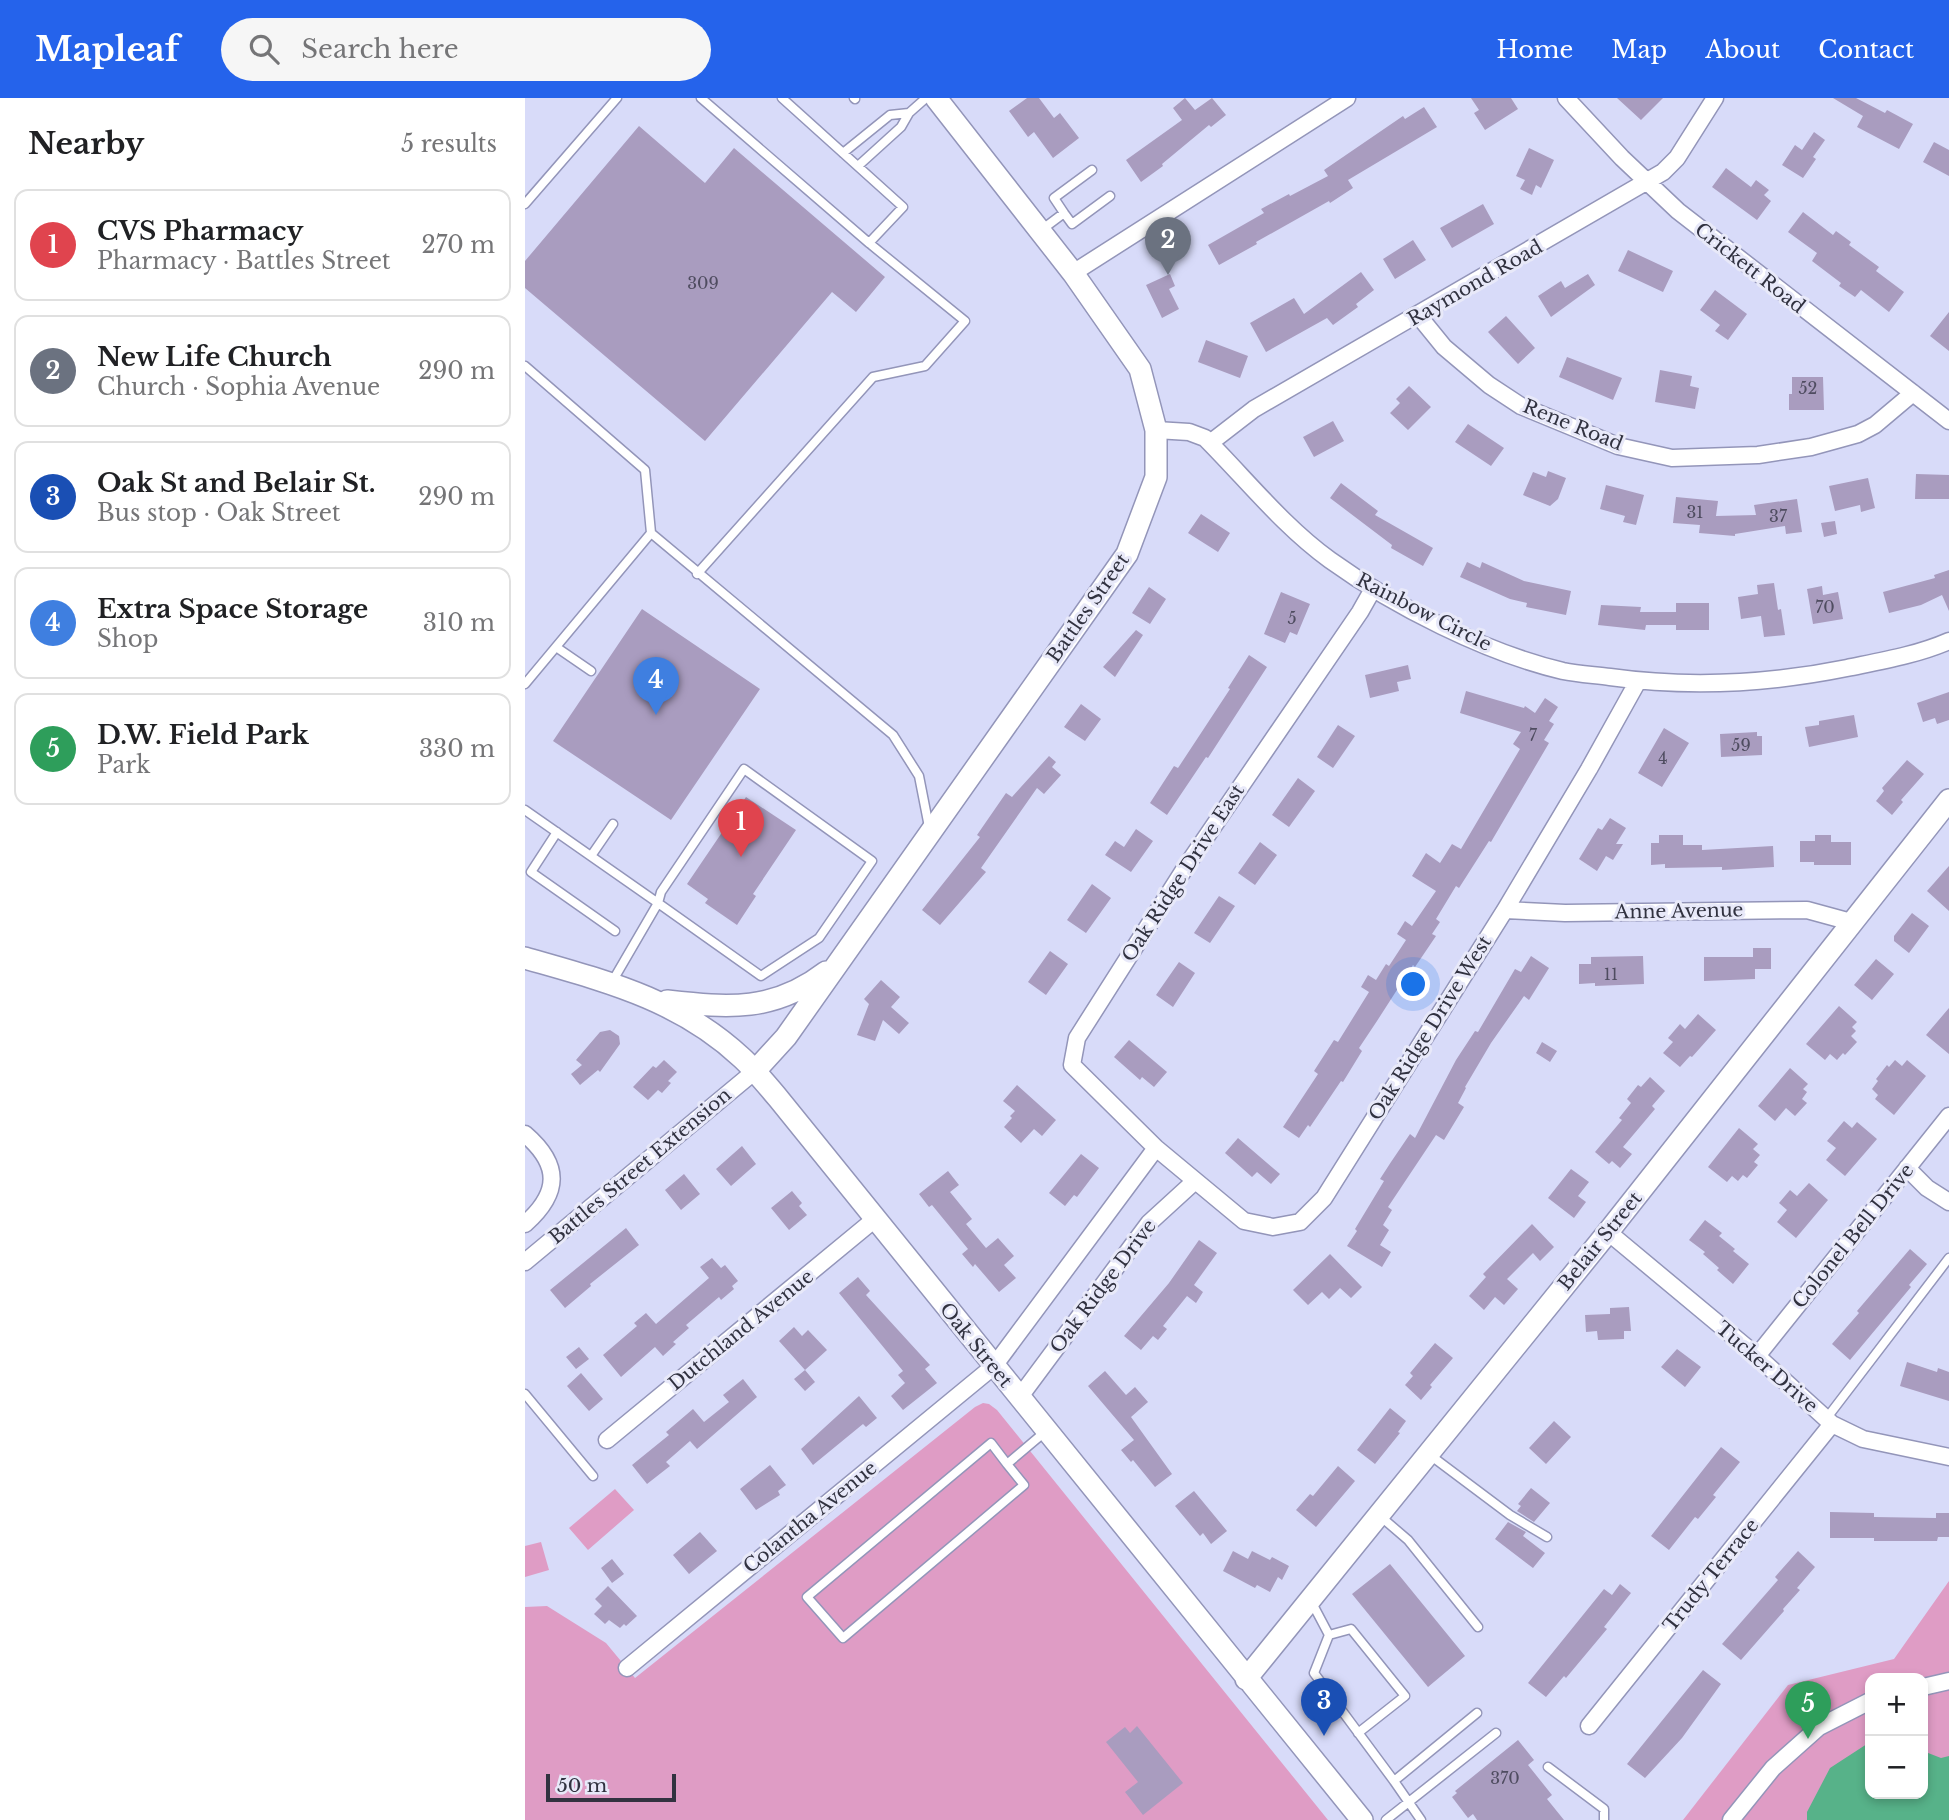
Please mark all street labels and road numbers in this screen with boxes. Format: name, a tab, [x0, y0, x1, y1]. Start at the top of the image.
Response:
street label: Crickett Road	[1690, 218, 1810, 318]
street label: Raymond Road	[1403, 235, 1547, 331]
street label: Rene Road	[1520, 395, 1626, 456]
street label: Battles Street	[1042, 548, 1135, 667]
street label: Rainbow Circle	[1353, 568, 1495, 656]
street label: Oak Ridge Drive East	[1117, 779, 1249, 966]
street label: Anne Avenue	[1613, 898, 1744, 924]
street label: Oak Ridge Drive West	[1364, 931, 1497, 1125]
street label: Battles Street Extension	[544, 1083, 736, 1249]
street label: Colonel Bell Drive	[1788, 1159, 1918, 1313]
street label: Belair Street	[1553, 1187, 1647, 1295]
street label: Oak Ridge Drive	[1045, 1215, 1161, 1357]
street label: Dutchland Avenue	[664, 1265, 818, 1395]
street label: Oak Street	[935, 1298, 1018, 1393]
street label: Tucker Drive	[1711, 1317, 1823, 1417]
street label: Colantha Avenue	[739, 1456, 881, 1578]
street label: Trudy Terrace	[1658, 1514, 1764, 1636]

